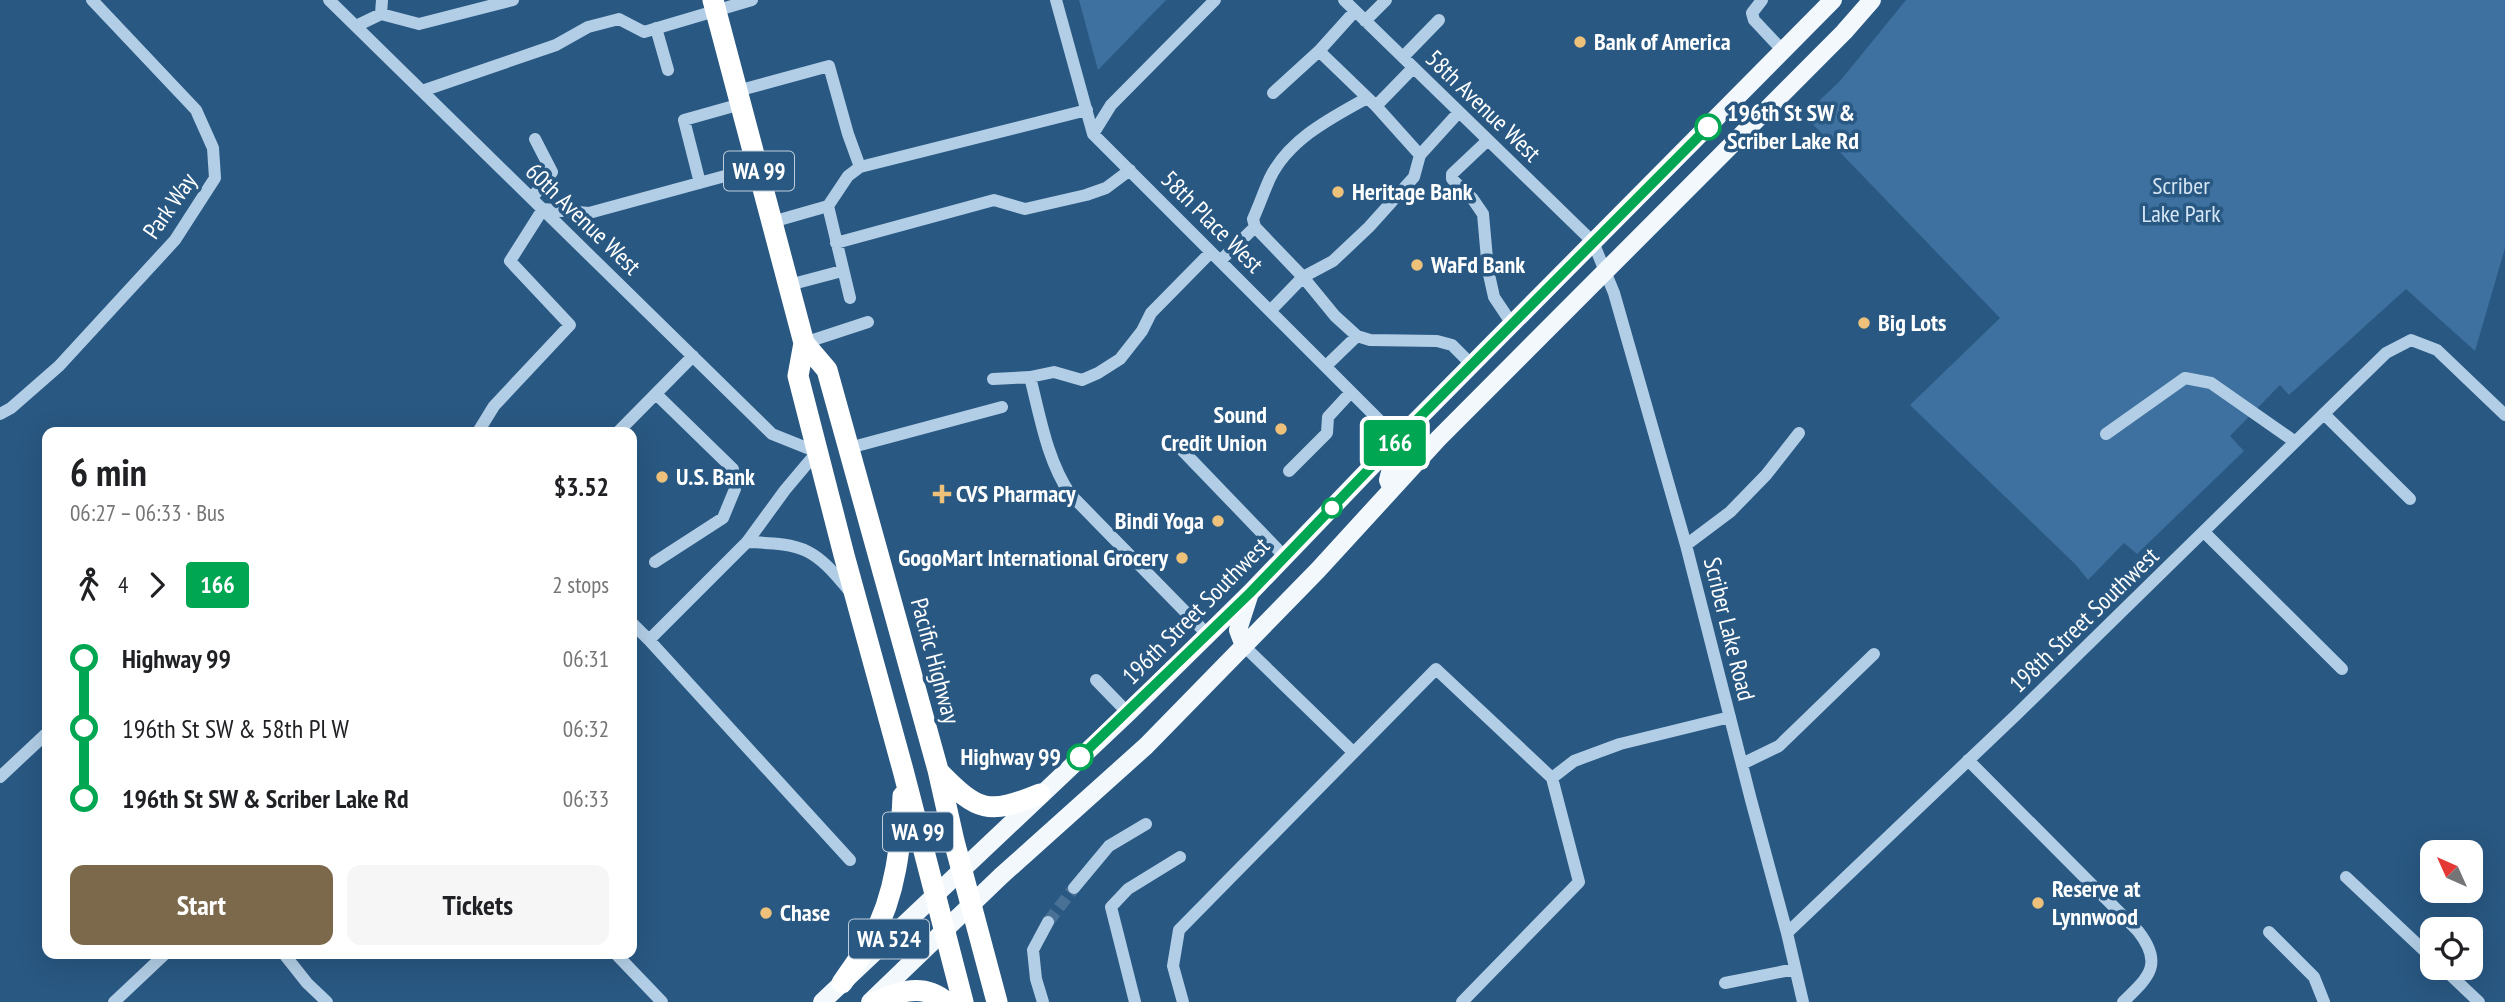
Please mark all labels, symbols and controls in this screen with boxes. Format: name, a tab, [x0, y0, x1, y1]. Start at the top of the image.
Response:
place label: Bank of America	[1594, 26, 1731, 57]
marker: Bank of America	[1572, 34, 1588, 50]
street label: 58th Avenue West	[1419, 43, 1548, 169]
place label: 196th St SW & Scriber Lake Rd	[1727, 97, 1859, 156]
marker: 196th St SW & Scriber Lake Rd	[1695, 114, 1721, 140]
road number: WA 99	[724, 152, 794, 190]
street label: 60th Avenue West	[519, 156, 648, 282]
street label: 58th Place West	[1155, 164, 1270, 280]
street label: Park Way	[136, 167, 203, 245]
park label: Scriber Lake Park	[2142, 170, 2221, 229]
place label: Heritage Bank	[1352, 176, 1473, 207]
marker: Heritage Bank	[1330, 184, 1346, 200]
place label: WaFd Bank	[1430, 249, 1525, 280]
marker: WaFd Bank	[1409, 257, 1425, 273]
place label: Big Lots	[1878, 307, 1946, 338]
marker: Big Lots	[1856, 315, 1872, 331]
place label: Sound Credit Union	[1161, 399, 1267, 458]
line badge: 166	[1355, 420, 1435, 466]
marker: Sound Credit Union	[1273, 421, 1289, 437]
text: 166	[1378, 427, 1412, 458]
text: 6 min	[70, 447, 147, 496]
place label: U.S. Bank	[676, 461, 755, 492]
marker: U.S. Bank	[654, 469, 670, 485]
text: $3.52	[554, 470, 609, 503]
place label: CVS Pharmacy	[956, 478, 1076, 509]
marker: CVS Pharmacy	[934, 486, 950, 502]
text: 06:27 – 06:33 · Bus	[70, 498, 225, 527]
unlabelled marker	[1322, 498, 1342, 518]
place label: Bindi Yoga	[1115, 505, 1204, 536]
marker: Bindi Yoga	[1210, 513, 1226, 529]
street label: 196th Street Southwest	[1115, 530, 1276, 691]
street label: 198th Street Southwest	[2002, 540, 2165, 699]
place label: GogoMart International Grocery	[898, 542, 1168, 573]
marker: GogoMart International Grocery	[1174, 550, 1190, 566]
street label: Scriber Lake Road	[1697, 554, 1762, 704]
icon: walk	[70, 566, 108, 604]
icon: forward	[138, 566, 176, 604]
text: 166	[200, 569, 235, 600]
text: 4	[118, 570, 128, 599]
text: 2 stops	[552, 570, 609, 599]
street label: Pacific Highway	[904, 595, 967, 727]
text: Highway 99	[122, 642, 231, 675]
text: 06:31	[563, 644, 609, 673]
text: 196th St SW & 58th Pl W	[122, 712, 349, 745]
text: 06:32	[563, 714, 609, 743]
place label: Highway 99	[960, 741, 1061, 772]
marker: Highway 99	[1067, 744, 1093, 770]
text: 196th St SW & Scriber Lake Rd	[122, 782, 409, 815]
text: 06:33	[563, 784, 609, 813]
road number: WA 99	[883, 812, 953, 852]
north arrow	[2420, 840, 2483, 903]
map controls	[2420, 840, 2483, 980]
button: Start	[70, 865, 333, 945]
button: Tickets	[347, 865, 609, 945]
place label: Reserve at Lynnwood	[2052, 873, 2141, 932]
marker: Reserve at Lynnwood	[2030, 895, 2046, 911]
place label: Chase	[780, 897, 830, 928]
marker: Chase	[758, 905, 774, 921]
button: locate	[2420, 917, 2483, 980]
road number: WA 524	[849, 920, 929, 958]

